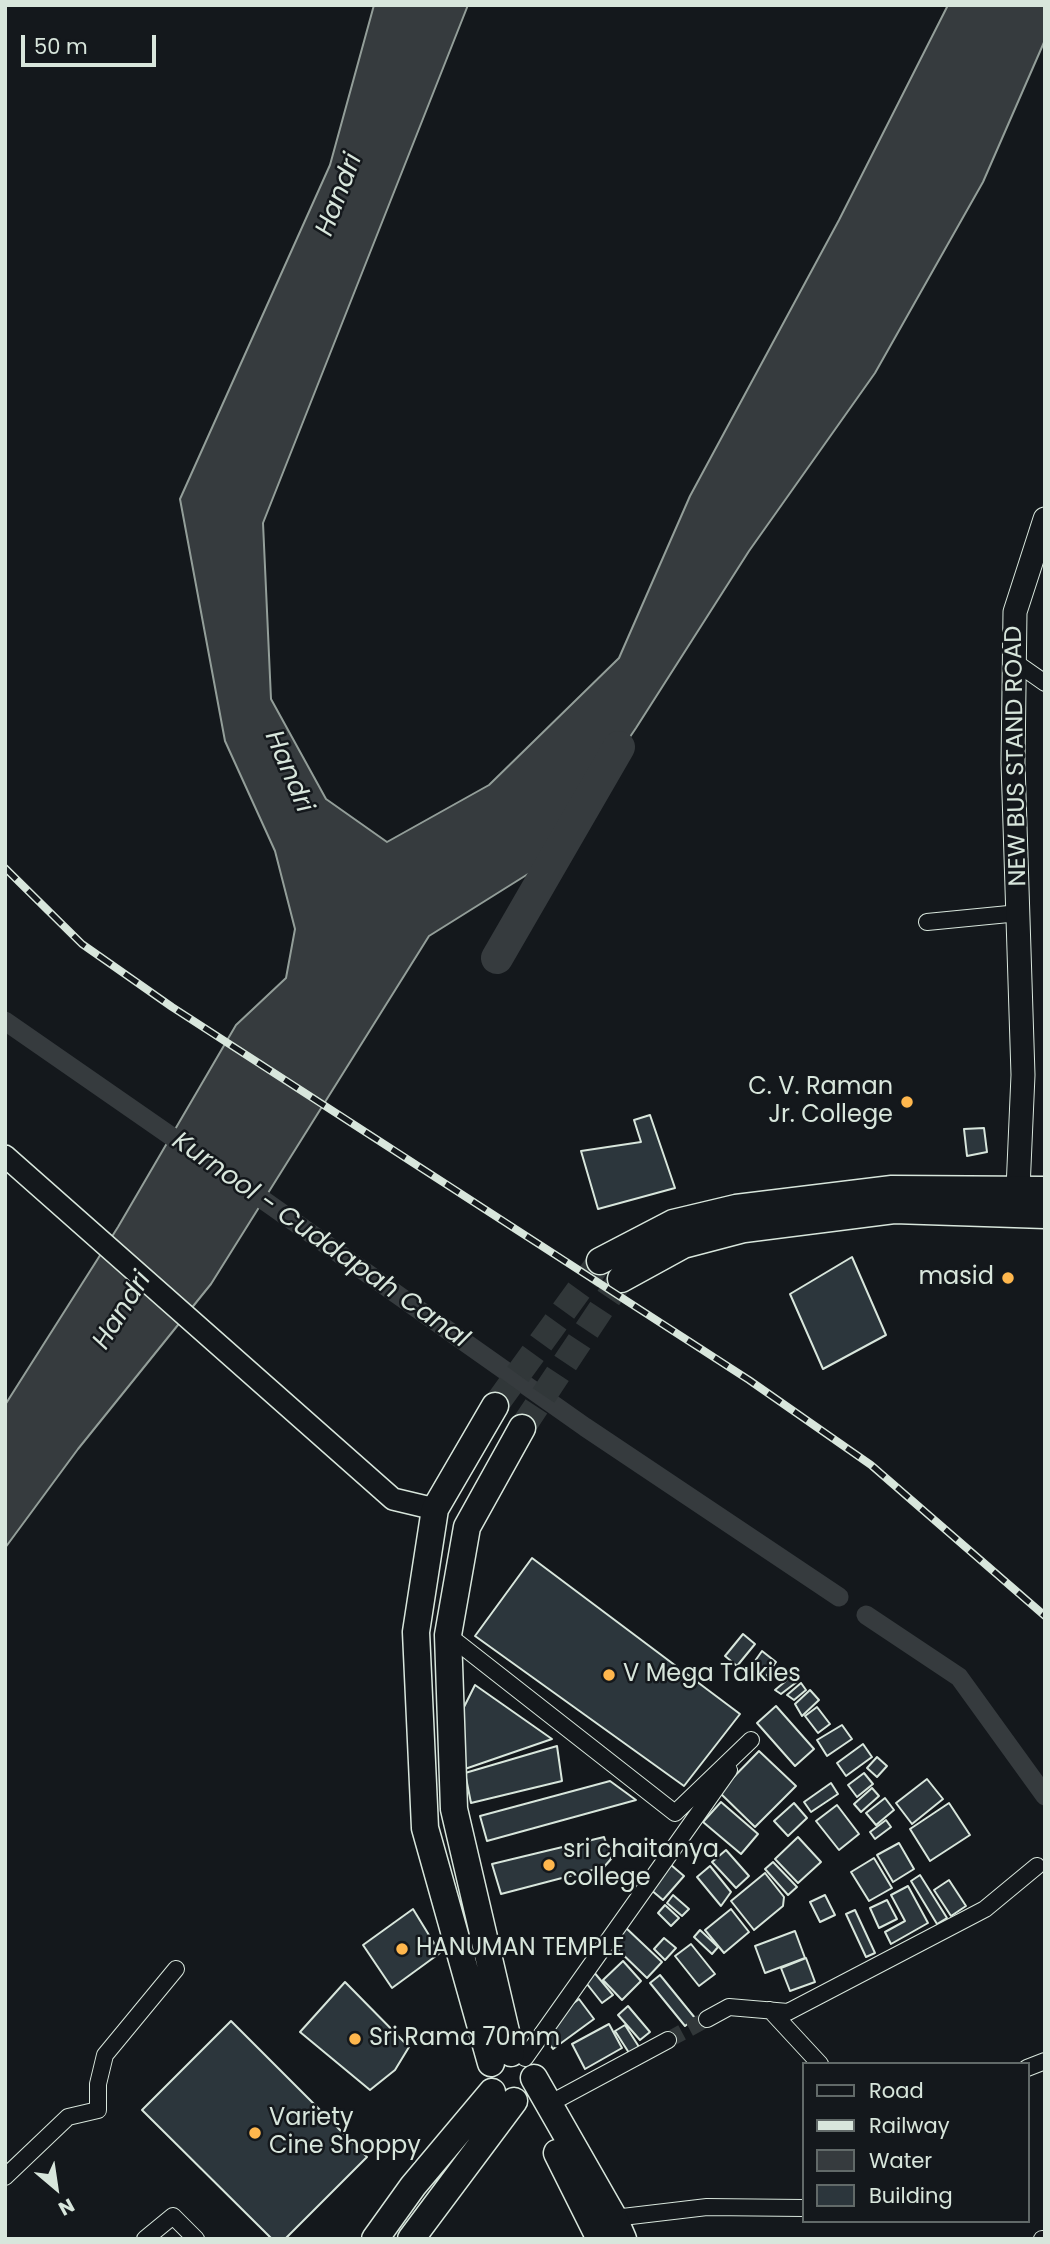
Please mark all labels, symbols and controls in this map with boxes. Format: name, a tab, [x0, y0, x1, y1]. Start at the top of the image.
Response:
scale bar	[24, 21, 159, 65]
text: 50 m	[34, 32, 88, 61]
water label: Handri	[310, 149, 370, 241]
street label: NEW BUS STAND ROAD	[1000, 626, 1034, 886]
water label: Handri	[257, 726, 319, 818]
place label: C. V. Raman Jr. College	[748, 1074, 893, 1130]
marker: C. V. Raman Jr. College	[899, 1094, 915, 1110]
water label: Kurnool - Cuddapah Canal	[166, 1126, 474, 1356]
place label: masid	[918, 1264, 994, 1292]
water label: Handri	[87, 1266, 159, 1356]
marker: masid	[1000, 1270, 1016, 1286]
place label: V Mega Talkies	[623, 1661, 801, 1689]
marker: V Mega Talkies	[601, 1667, 617, 1683]
place label: sri chaitanya college	[563, 1837, 719, 1893]
marker: sri chaitanya college	[541, 1857, 557, 1873]
place label: HANUMAN TEMPLE	[416, 1935, 625, 1963]
marker: HANUMAN TEMPLE	[394, 1941, 410, 1957]
place label: Sri Rama 70mm	[369, 2025, 560, 2053]
marker: Sri Rama 70mm	[347, 2031, 363, 2047]
legend	[802, 2062, 1029, 2223]
text: Road	[869, 2076, 924, 2105]
place label: Variety Cine Shoppy	[269, 2105, 421, 2161]
text: Railway	[869, 2111, 950, 2140]
marker: Variety Cine Shoppy	[247, 2125, 263, 2141]
text: Water	[869, 2146, 932, 2175]
north arrow	[21, 2153, 91, 2223]
text: Building	[869, 2181, 953, 2210]
text: N	[54, 2192, 79, 2222]

